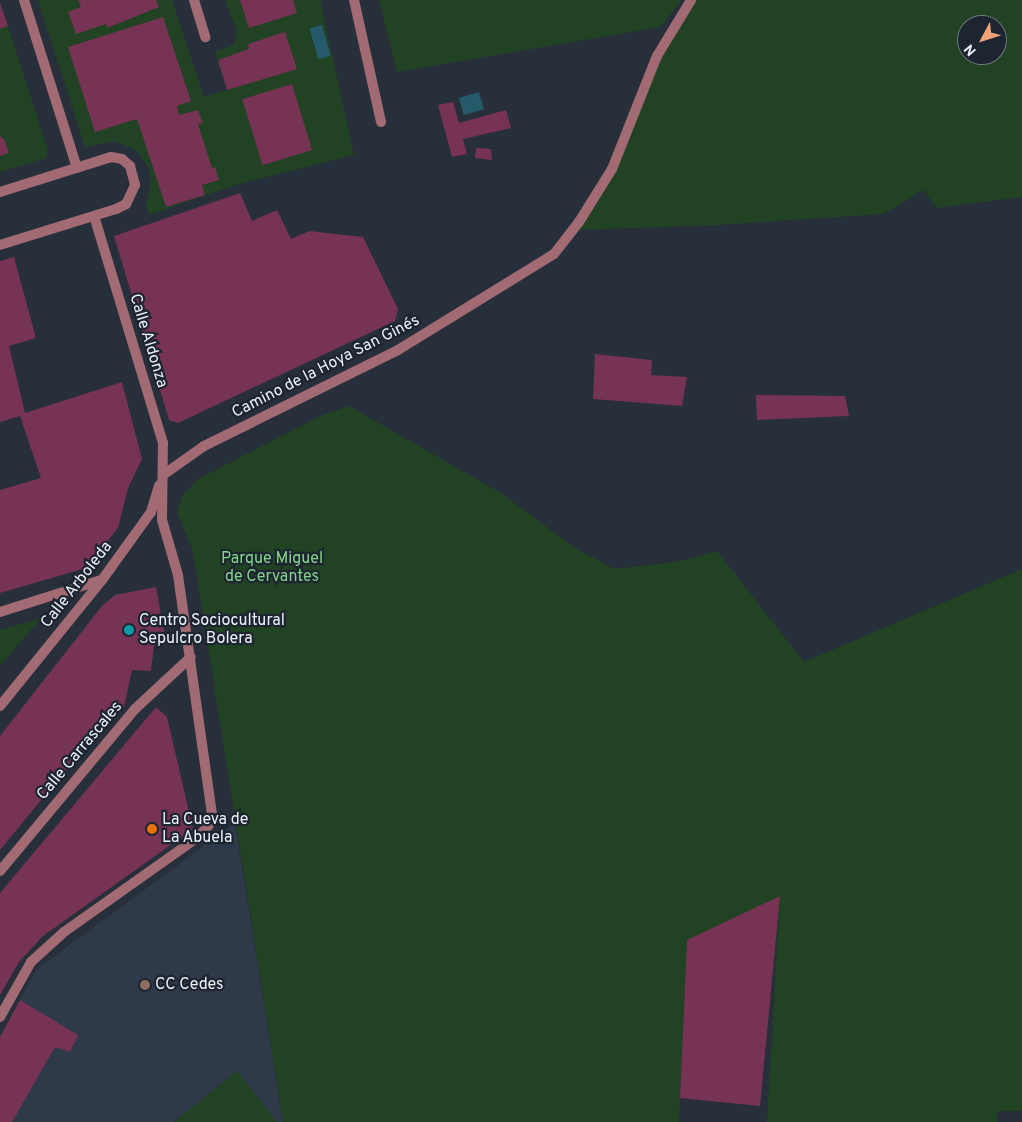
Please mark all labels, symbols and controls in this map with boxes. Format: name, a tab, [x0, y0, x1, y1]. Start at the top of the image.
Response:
north arrow	[957, 15, 1007, 65]
text: N	[961, 40, 981, 59]
street label: Calle Aldonza	[125, 291, 171, 391]
street label: Camino de la Hoya San Ginés	[229, 311, 423, 423]
street label: Calle Arboleda	[37, 538, 117, 632]
park label: Parque Miguel de Cervantes	[221, 549, 323, 587]
place label: Centro Sociocultural Sepulcro Bolera	[139, 611, 285, 649]
marker: Centro Sociocultural Sepulcro Bolera	[123, 624, 135, 636]
street label: Calle Carrascales	[33, 698, 127, 804]
place label: La Cueva de La Abuela	[162, 810, 248, 848]
marker: La Cueva de La Abuela	[146, 823, 158, 835]
place label: CC Cedes	[155, 975, 224, 995]
marker: CC Cedes	[139, 979, 151, 991]

